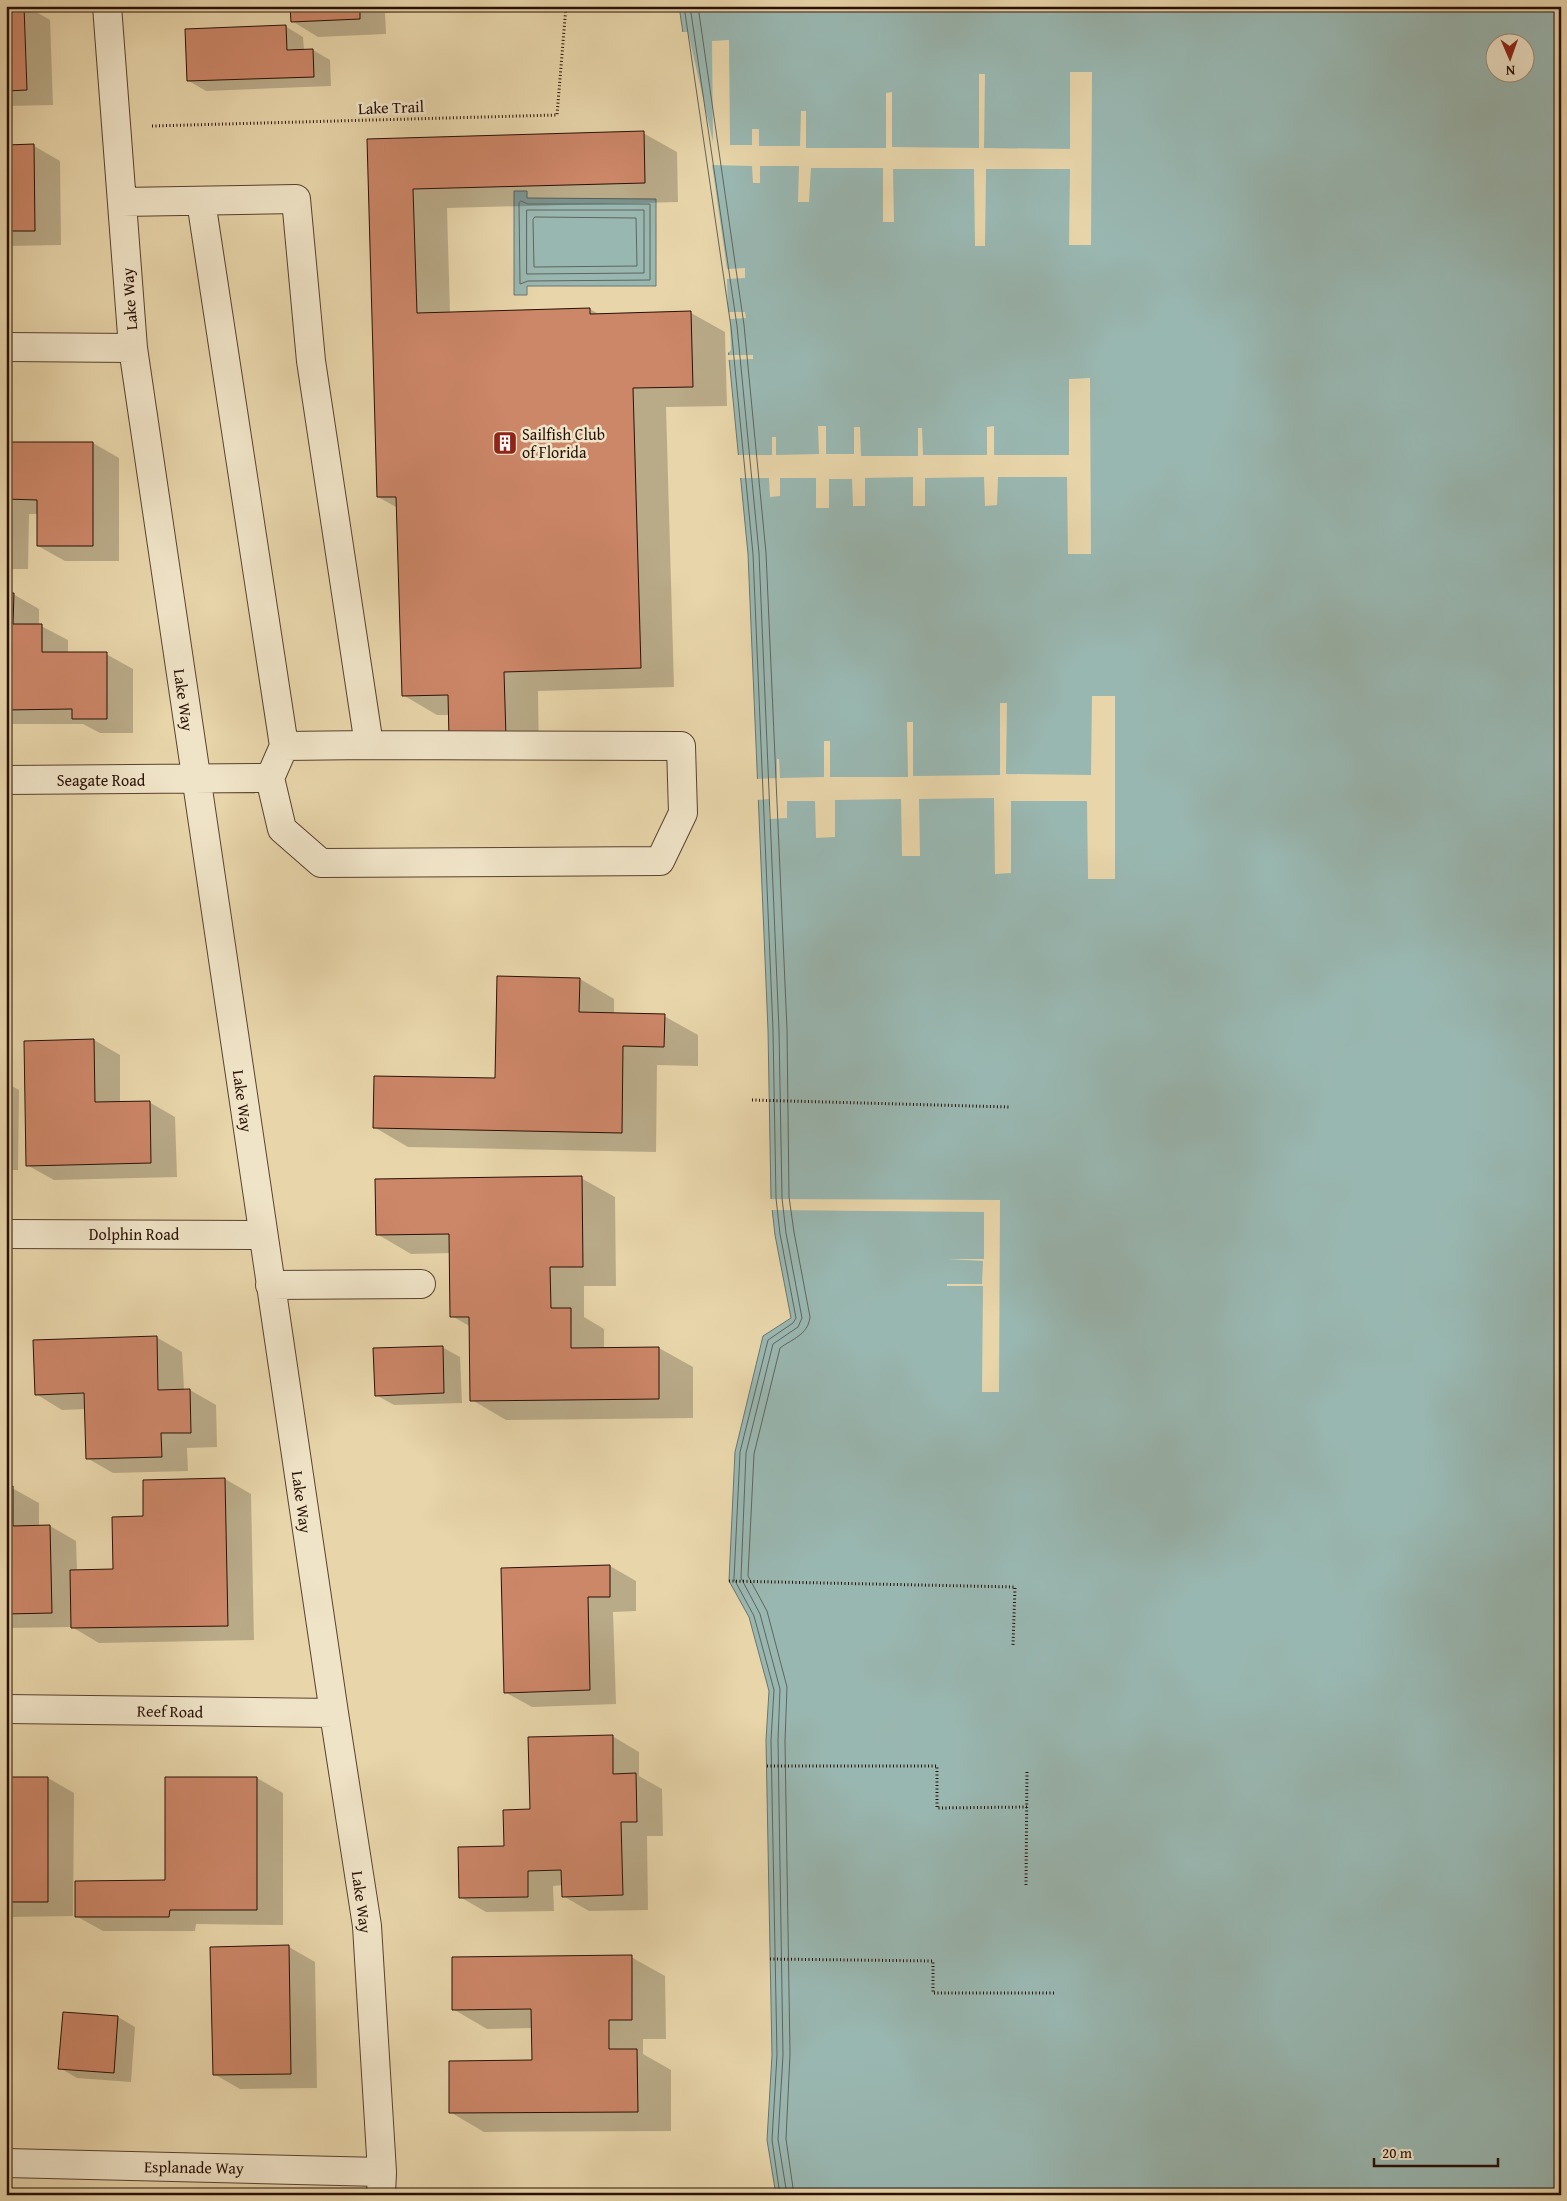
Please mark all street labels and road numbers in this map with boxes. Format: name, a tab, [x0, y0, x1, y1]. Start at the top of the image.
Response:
street label: Lake Trail	[358, 94, 425, 120]
street label: Lake Way	[115, 267, 143, 331]
street label: Lake Way	[168, 667, 200, 733]
street label: Seagate Road	[57, 768, 146, 792]
street label: Lake Way	[227, 1068, 259, 1134]
street label: Dolphin Road	[89, 1222, 180, 1246]
street label: Lake Way	[286, 1469, 318, 1535]
street label: Reef Road	[137, 1698, 204, 1724]
street label: Lake Way	[346, 1869, 378, 1935]
street label: Esplanade Way	[144, 2154, 244, 2180]

